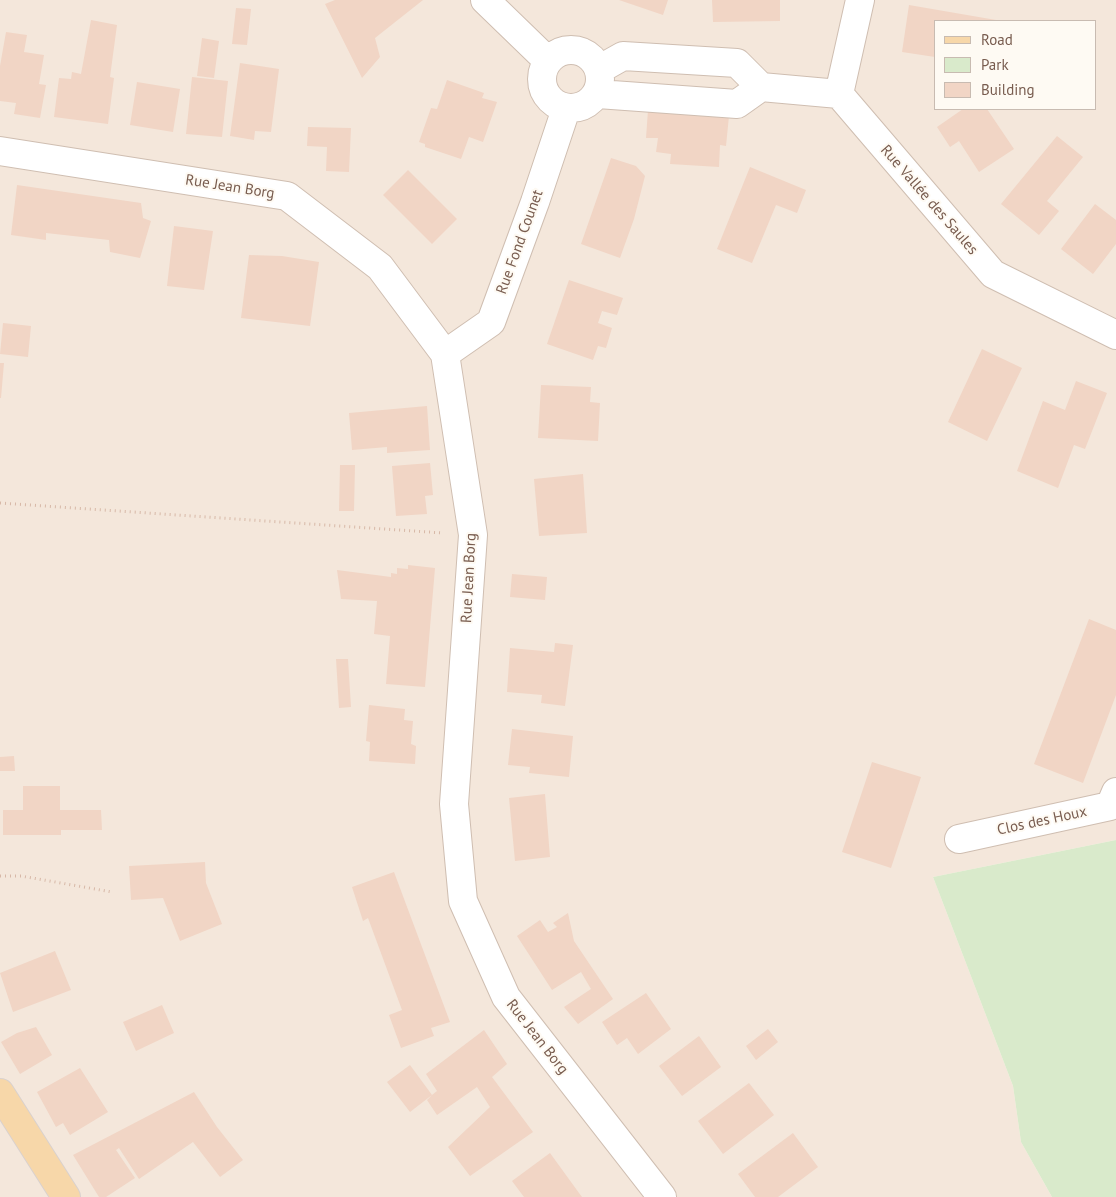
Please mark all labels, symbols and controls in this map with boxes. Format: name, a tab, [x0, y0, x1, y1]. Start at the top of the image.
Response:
legend	[934, 20, 1096, 110]
text: Road	[981, 30, 1013, 49]
text: Park	[981, 55, 1009, 74]
text: Building	[981, 80, 1035, 99]
street label: Rue Vallée des Saules	[876, 142, 982, 258]
street label: Rue Jean Borg	[184, 171, 276, 203]
street label: Rue Fond Counet	[493, 187, 547, 297]
street label: Rue Jean Borg	[458, 533, 480, 623]
street label: Clos des Houx	[996, 803, 1088, 839]
street label: Rue Jean Borg	[502, 996, 572, 1078]

